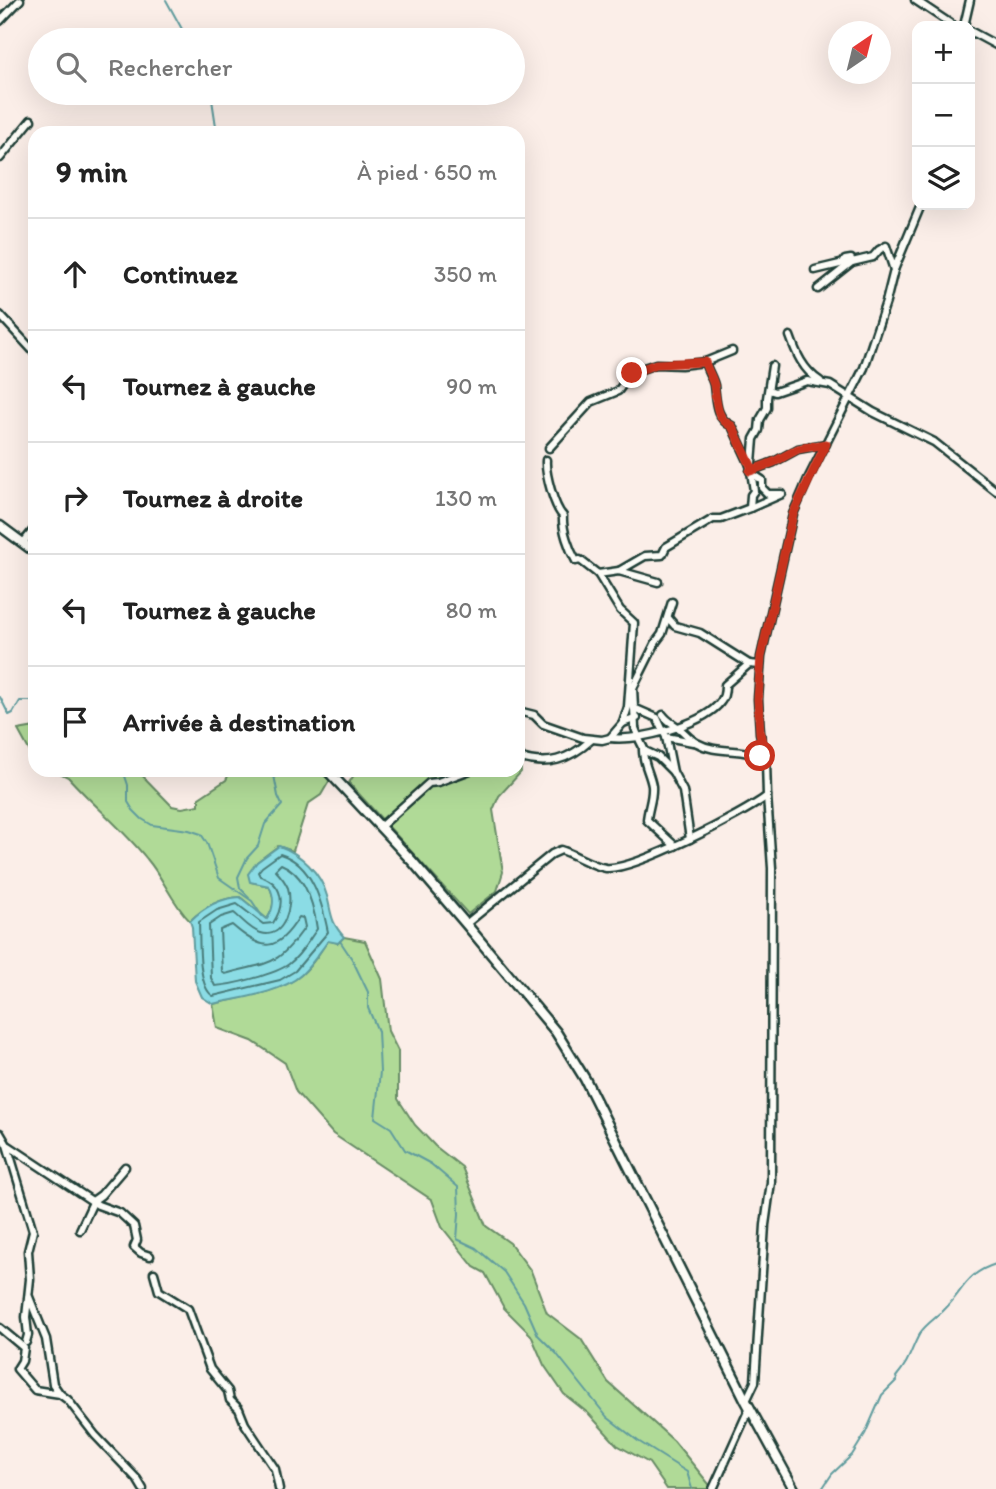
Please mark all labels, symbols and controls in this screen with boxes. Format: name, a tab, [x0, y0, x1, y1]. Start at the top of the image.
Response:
north arrow	[828, 21, 891, 84]
map controls	[912, 21, 975, 210]
button: +	[912, 21, 975, 84]
search box	[28, 28, 525, 105]
icon: search	[52, 48, 90, 86]
text: Rechercher	[108, 51, 232, 83]
button: −	[912, 84, 975, 147]
button: layers	[912, 147, 975, 210]
text: 9 min	[56, 153, 127, 190]
text: À pied · 650 m	[357, 158, 497, 186]
icon: ahead	[56, 255, 94, 293]
text: Continuez	[123, 258, 238, 290]
text: 350 m	[434, 260, 497, 288]
route end	[616, 357, 647, 388]
icon: left	[56, 367, 94, 405]
text: Tournez à gauche	[123, 370, 316, 402]
text: 90 m	[446, 372, 497, 400]
icon: right	[56, 479, 94, 517]
text: Tournez à droite	[123, 482, 303, 514]
text: 130 m	[435, 484, 497, 512]
icon: left	[56, 591, 94, 629]
text: Tournez à gauche	[123, 594, 316, 626]
text: 80 m	[446, 596, 497, 624]
icon: arrive	[56, 703, 94, 741]
text: Arrivée à destination	[123, 706, 355, 738]
route start	[744, 740, 775, 771]

